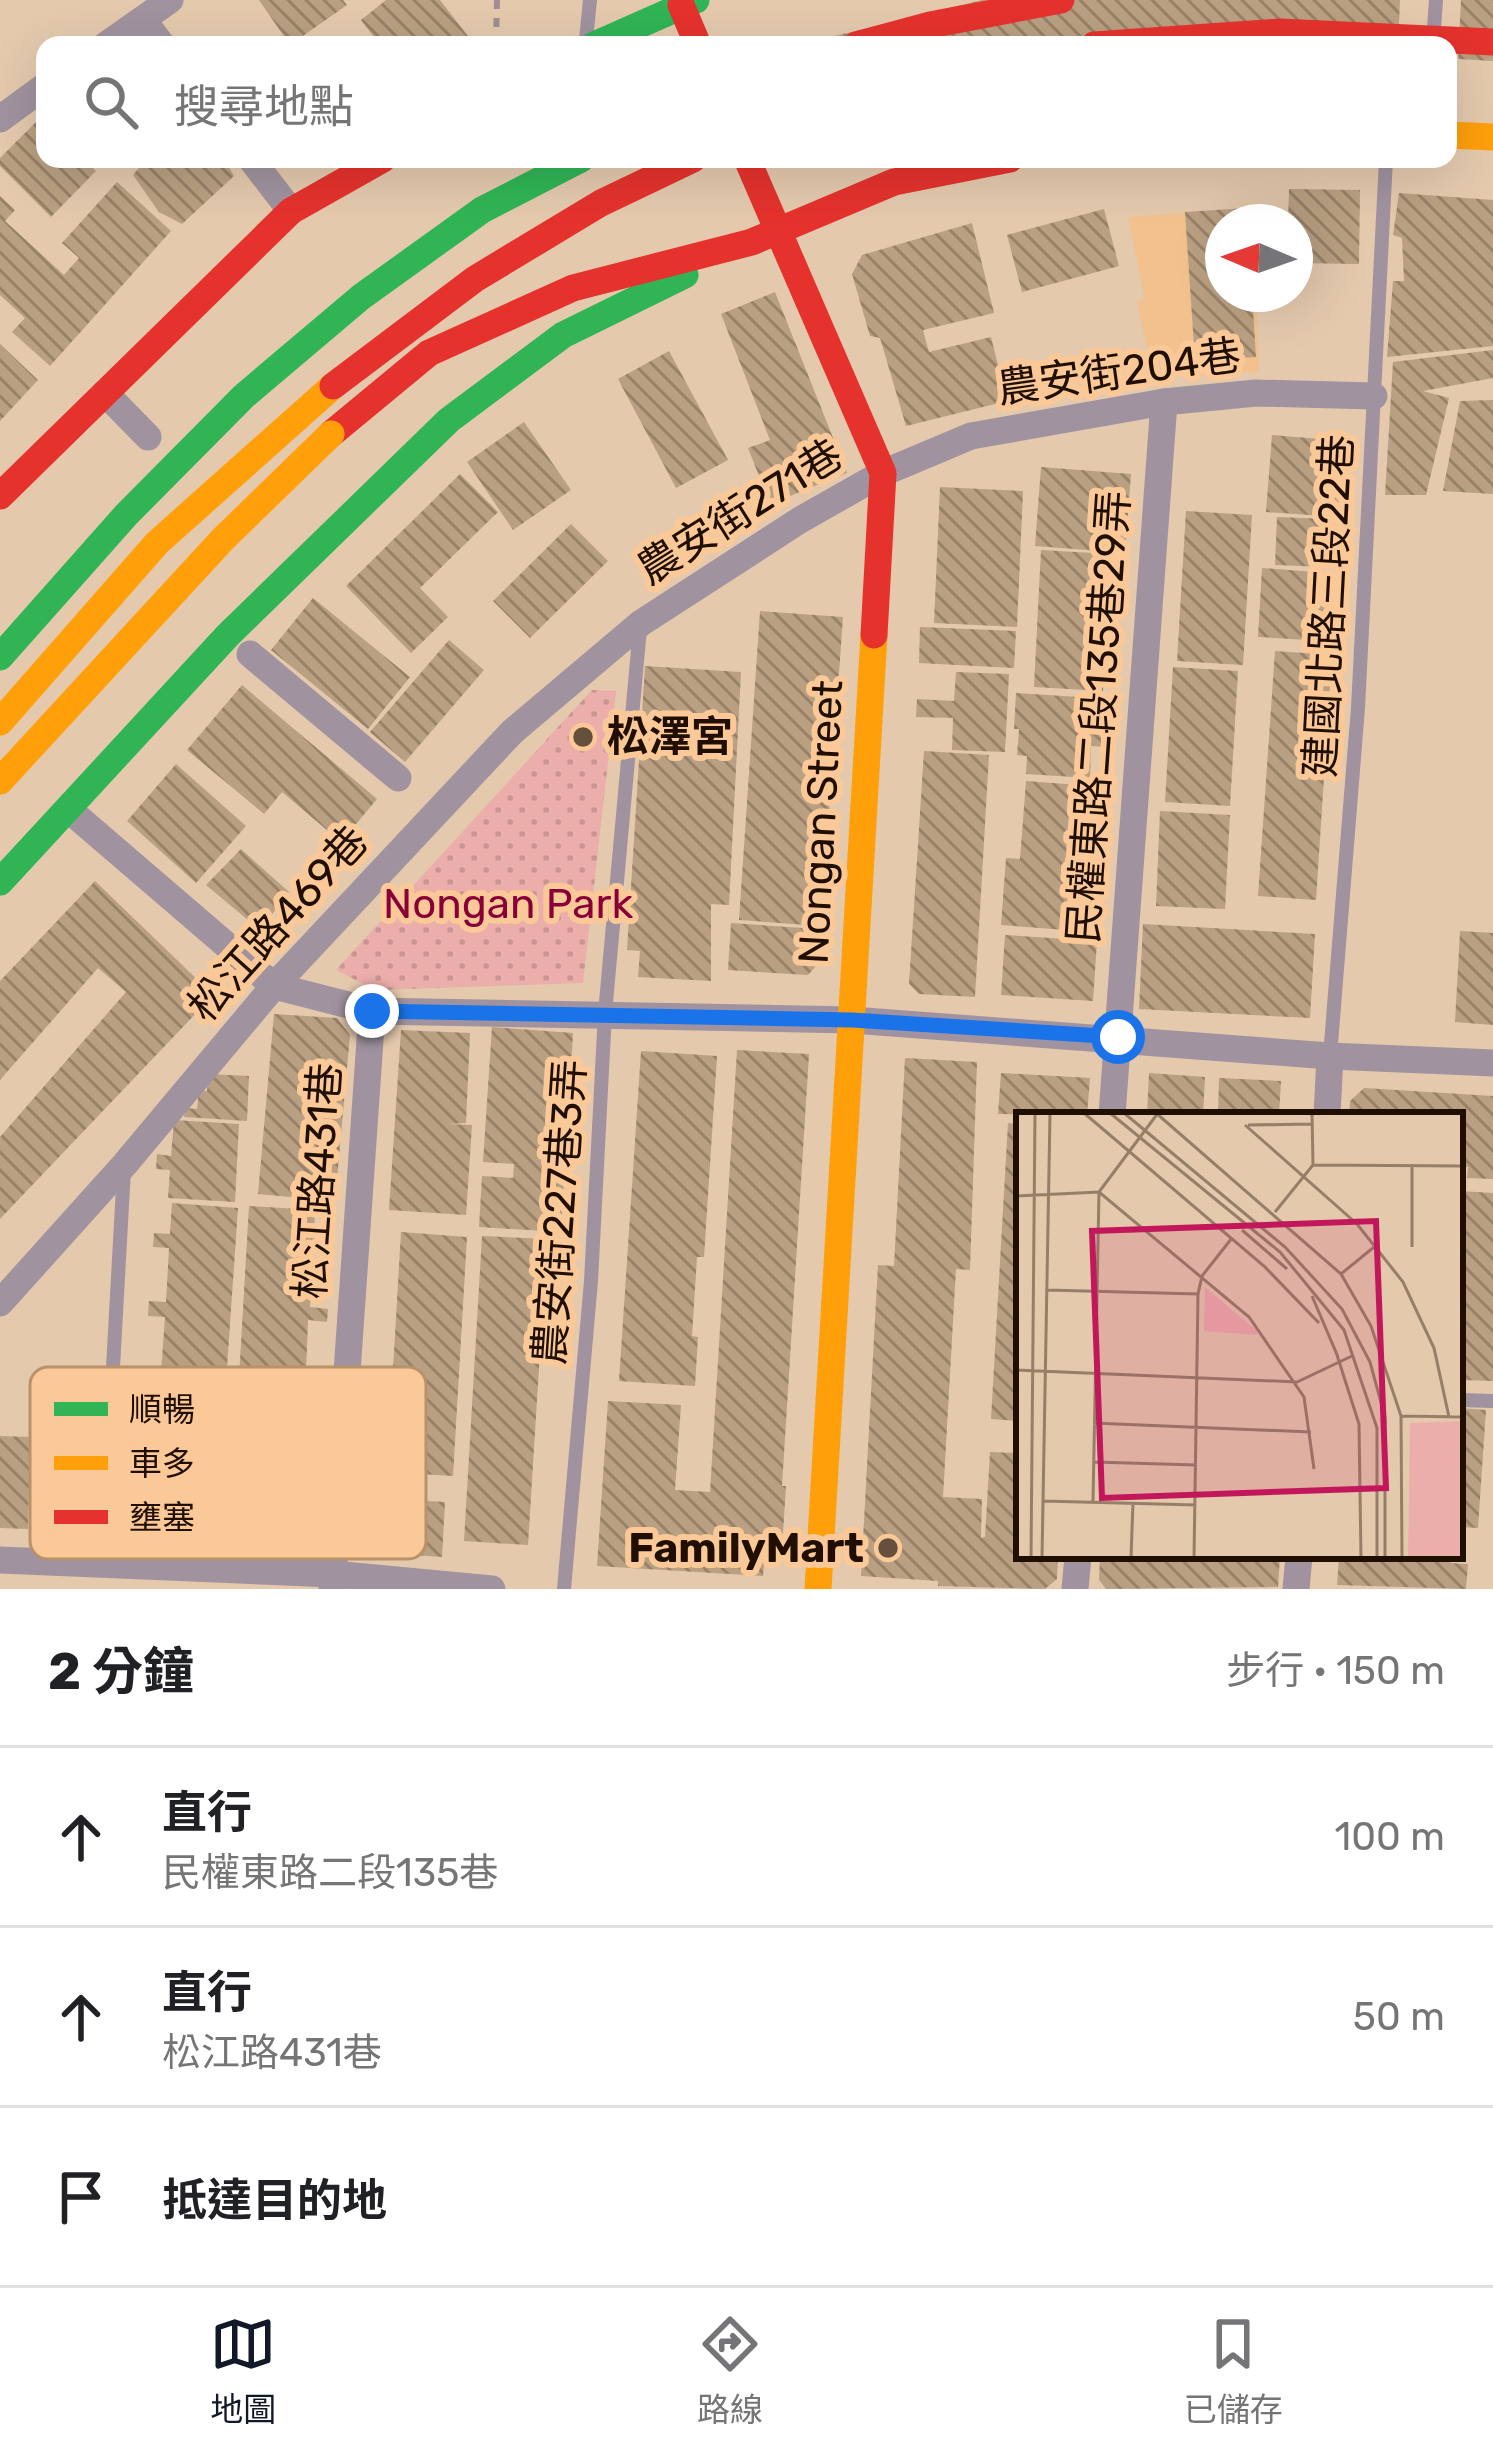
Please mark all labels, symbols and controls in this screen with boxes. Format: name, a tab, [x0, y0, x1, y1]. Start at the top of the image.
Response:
search box	[36, 36, 1457, 168]
icon: search	[78, 69, 144, 135]
text: 搜尋地點	[174, 80, 354, 133]
north arrow	[1205, 204, 1313, 312]
street label: 農安街204巷	[994, 330, 1244, 414]
street label: 農安街271巷	[628, 429, 852, 595]
street label: 建國北路三段22巷	[1295, 433, 1363, 779]
street label: 民權東路二段135巷29弄	[1058, 489, 1140, 945]
street label: Nongan Street	[789, 679, 853, 965]
place label: 松澤宮	[607, 712, 733, 762]
marker: 松澤宮	[570, 724, 596, 750]
street label: 松江路469巷	[178, 816, 378, 1032]
park label: Nongan Park	[383, 879, 633, 929]
route end	[345, 984, 399, 1038]
route start	[1091, 1010, 1145, 1064]
street label: 農安街227巷3弄	[524, 1058, 596, 1366]
street label: 松江路431巷	[285, 1061, 351, 1301]
inset map	[1016, 1112, 1463, 1559]
legend	[30, 1367, 426, 1559]
text: 順暢	[129, 1390, 195, 1429]
text: 車多	[129, 1444, 195, 1483]
text: 壅塞	[129, 1498, 195, 1537]
place label: FamilyMart	[628, 1523, 864, 1573]
marker: FamilyMart	[875, 1535, 901, 1561]
text: 2 分鐘	[48, 1641, 194, 1702]
text: 步行 · 150 m	[1226, 1648, 1445, 1694]
text: 直行	[162, 1786, 252, 1839]
icon: ahead	[48, 1804, 114, 1870]
text: 100 m	[1335, 1814, 1445, 1860]
text: 民權東路二段135巷	[162, 1850, 498, 1896]
text: 直行	[162, 1966, 252, 2019]
icon: ahead	[48, 1984, 114, 2050]
text: 50 m	[1353, 1994, 1445, 2040]
text: 松江路431巷	[162, 2030, 382, 2076]
icon: arrive	[48, 2164, 114, 2230]
text: 抵達目的地	[162, 2174, 387, 2227]
tab: 地圖	[210, 2311, 276, 2431]
tab: 路線	[697, 2311, 763, 2431]
tab: 已儲存	[1184, 2311, 1283, 2431]

